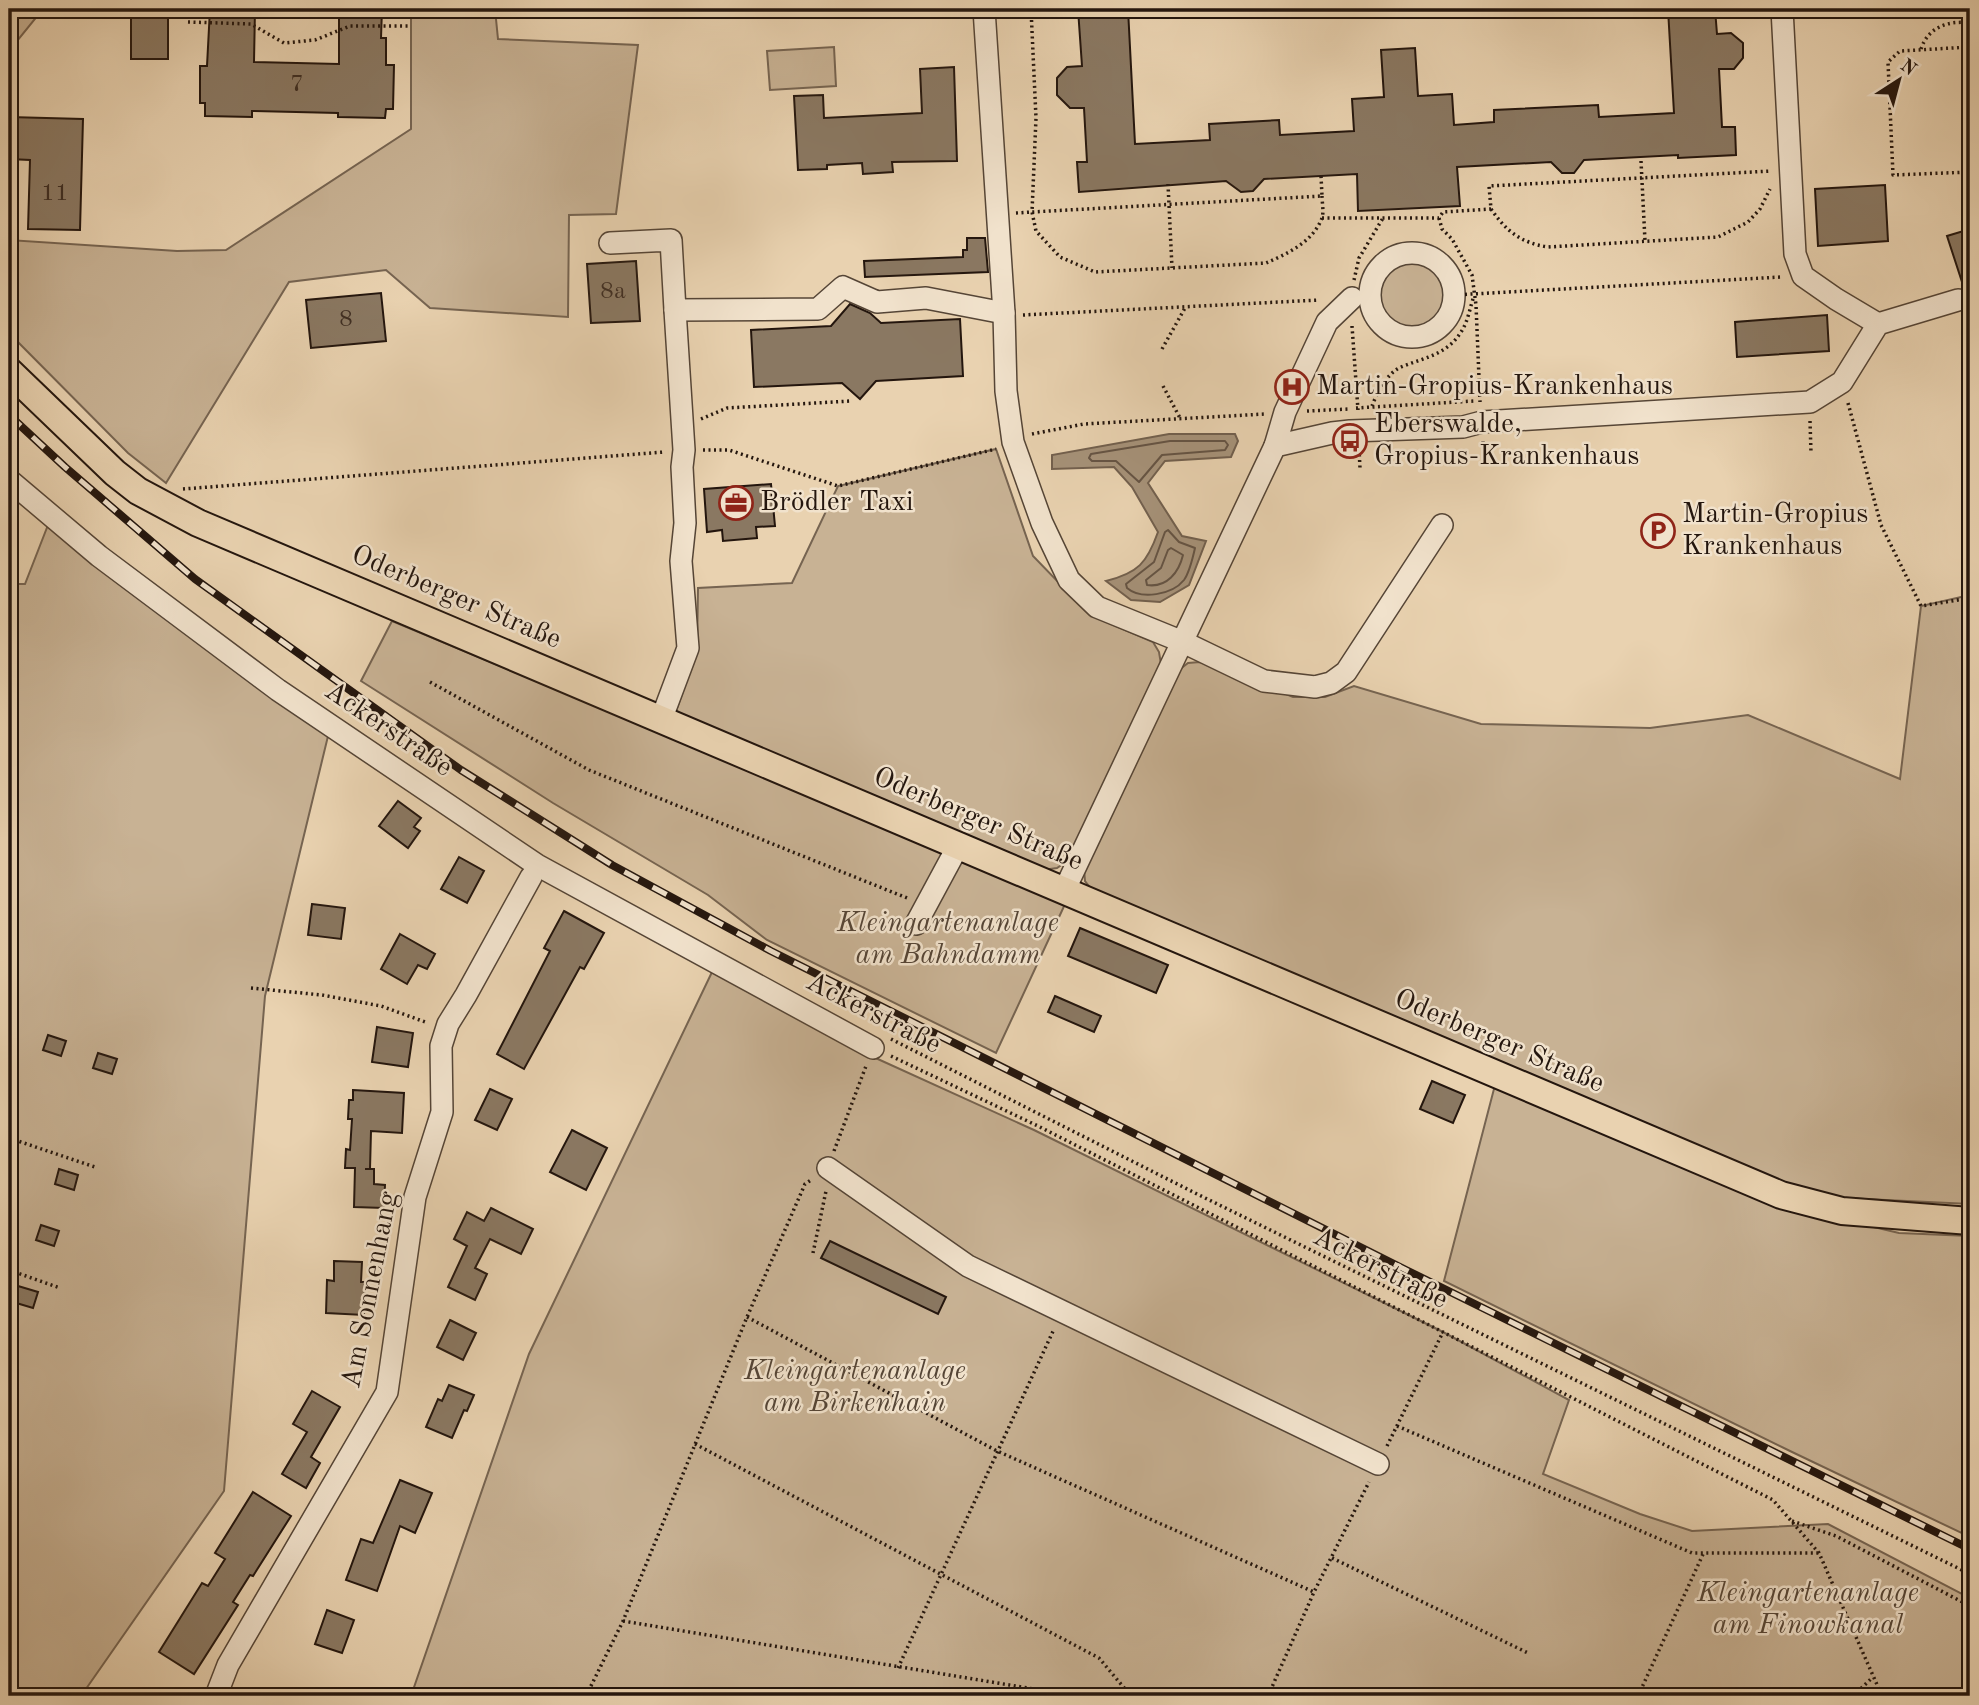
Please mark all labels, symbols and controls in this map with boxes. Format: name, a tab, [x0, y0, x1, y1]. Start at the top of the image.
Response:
north arrow	[1864, 46, 1934, 116]
text: N	[1896, 56, 1919, 81]
house number: 7	[290, 73, 304, 97]
house number: 11	[41, 182, 69, 206]
house number: 8a	[600, 280, 626, 304]
house number: 8	[339, 308, 353, 332]
hospital icon: Martin-Gropius-Krankenhaus	[1273, 368, 1311, 406]
place label: Martin-Gropius-Krankenhaus	[1316, 373, 1673, 401]
place label: Eberswalde, Gropius-Krankenhaus	[1374, 411, 1639, 471]
bus stop icon: Eberswalde, Gropius-Krankenhaus	[1331, 422, 1369, 460]
office icon: Brödler Taxi	[717, 484, 755, 522]
place label: Brödler Taxi	[760, 489, 914, 517]
place label: Martin-Gropius Krankenhaus	[1682, 501, 1868, 561]
parking icon: Martin-Gropius Krankenhaus	[1639, 512, 1677, 550]
street label: Oderberger Straße	[347, 541, 565, 655]
street label: Ackerstraße	[319, 677, 457, 783]
street label: Oderberger Straße	[869, 763, 1087, 877]
park label: Kleingartenanlage am Bahndamm	[836, 910, 1059, 970]
street label: Ackerstraße	[801, 968, 945, 1060]
street label: Oderberger Straße	[1390, 985, 1608, 1099]
street label: Am Sonnenhang	[338, 1189, 404, 1391]
street label: Ackerstraße	[1308, 1223, 1452, 1315]
park label: Kleingartenanlage am Birkenhain	[743, 1358, 966, 1418]
park label: Kleingartenanlage am Finowkanal	[1696, 1580, 1919, 1640]

